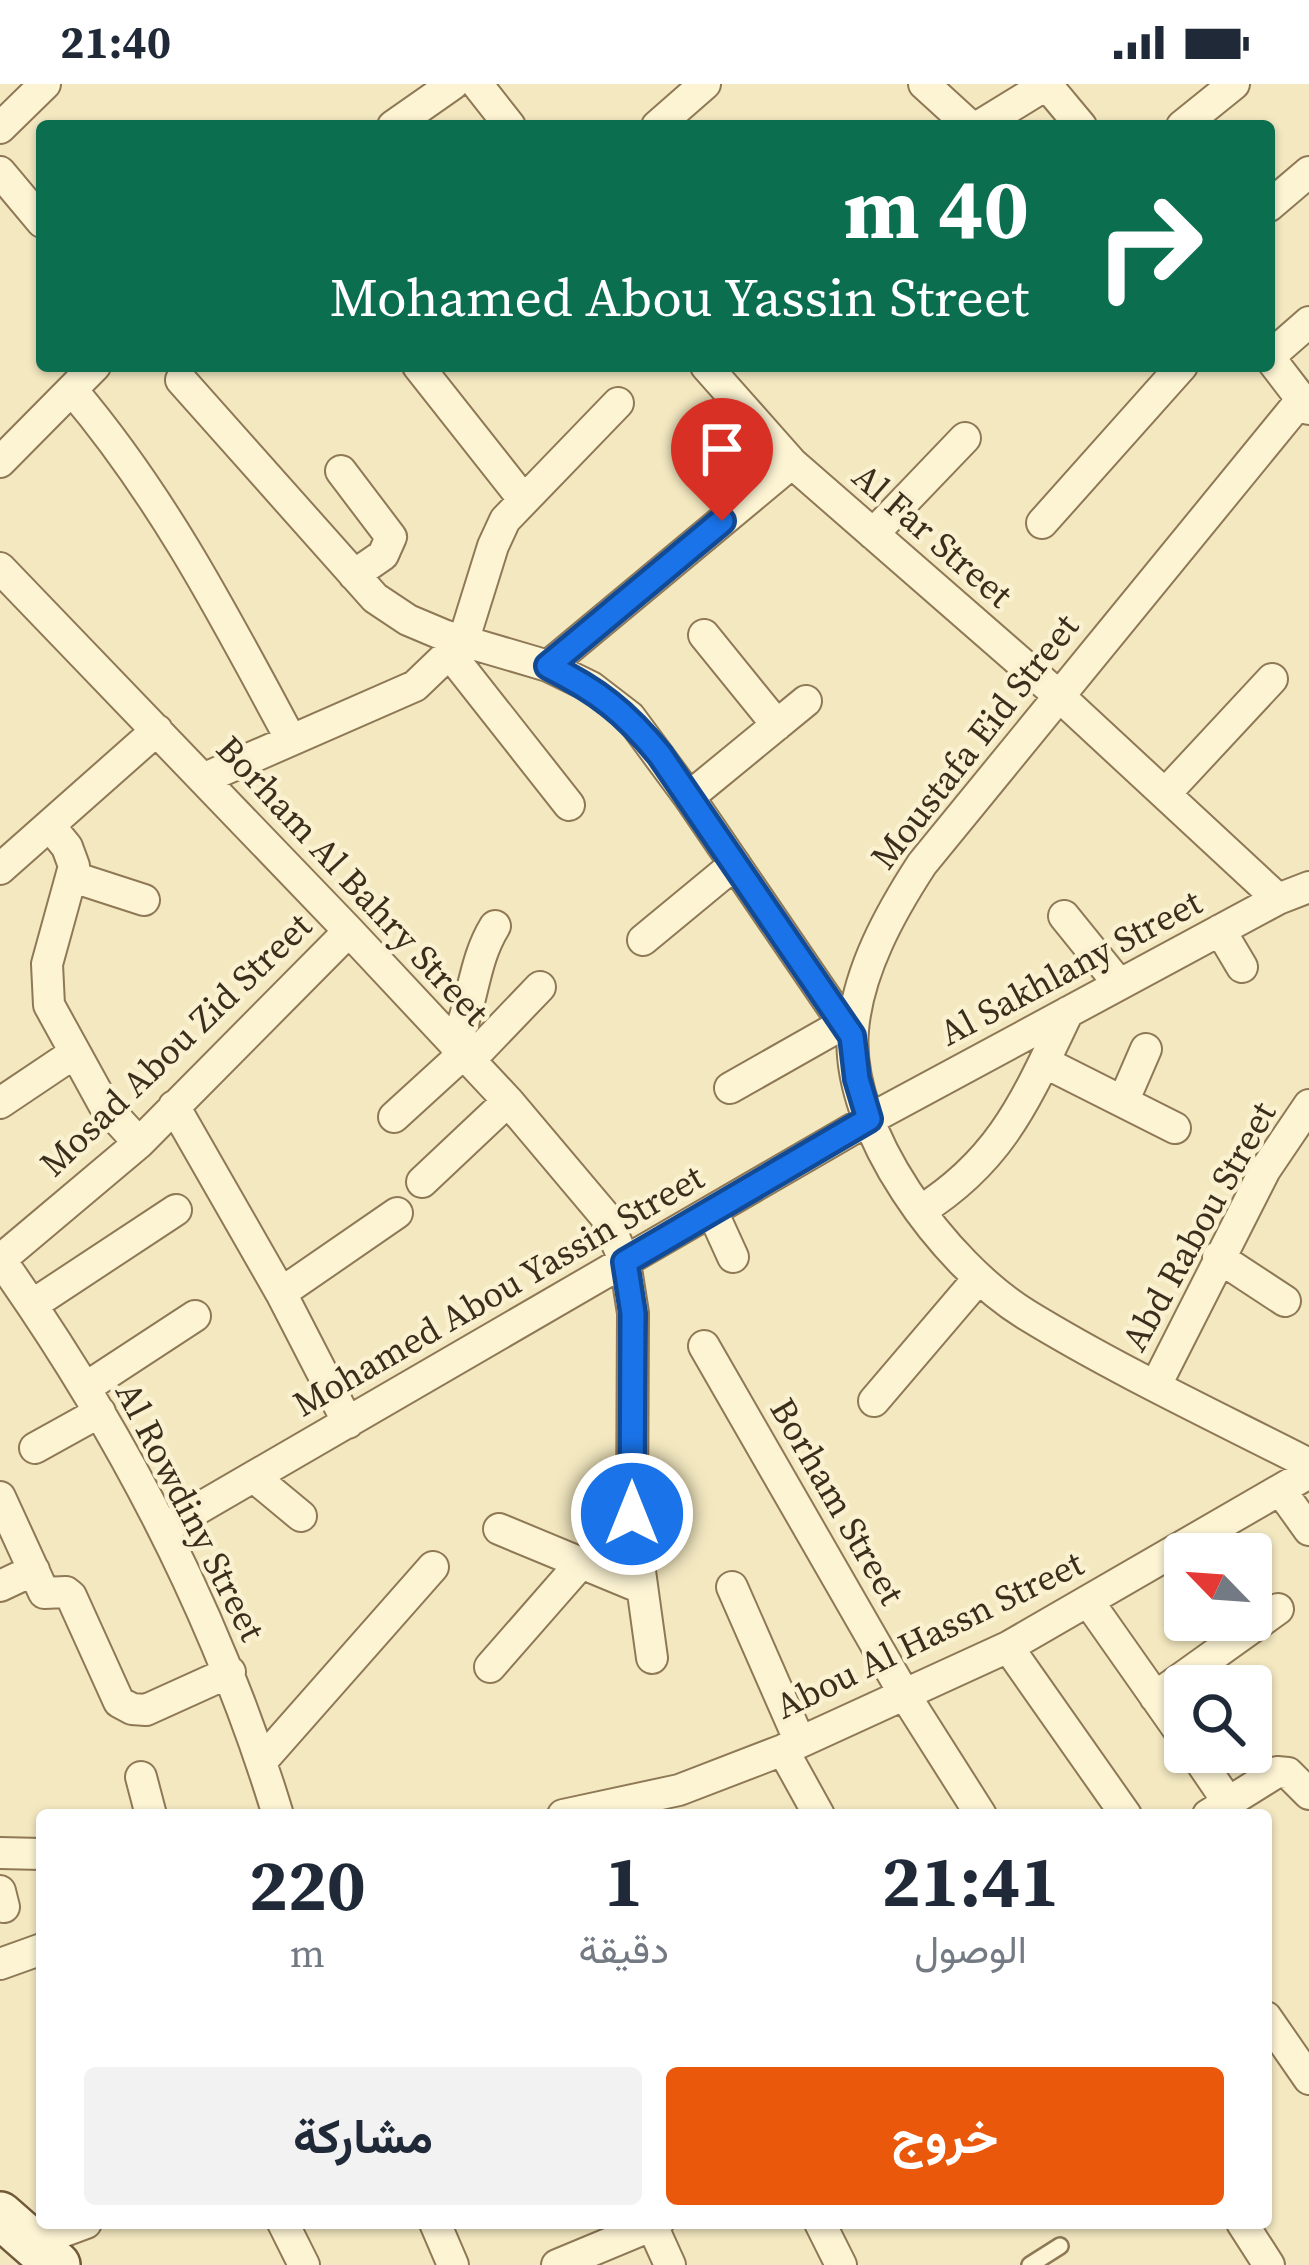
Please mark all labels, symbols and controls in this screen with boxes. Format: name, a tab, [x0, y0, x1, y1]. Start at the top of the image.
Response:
text: 21:40	[60, 11, 171, 73]
text: 40 m	[844, 151, 1029, 266]
icon: right	[1071, 168, 1227, 324]
text: Mohamed Abou Yassin Street	[329, 260, 1029, 334]
pin	[671, 398, 773, 521]
icon: arrive	[689, 416, 755, 482]
street label: Al Far Street	[842, 452, 1023, 619]
street label: Moustafa Eid Street	[859, 603, 1090, 879]
street label: Borham Al Bahry Street	[205, 725, 500, 1036]
street label: Al Sakhlany Street	[931, 878, 1210, 1057]
street label: Mosad Abou Zid Street	[29, 901, 322, 1187]
street label: Abd Rabou Street	[1110, 1093, 1287, 1360]
street label: Mohamed Abou Yassin Street	[284, 1152, 713, 1428]
street label: Al Rowdiny Street	[104, 1373, 277, 1649]
street label: Borham Street	[759, 1389, 917, 1614]
position arrow	[569, 1451, 695, 1577]
north arrow	[1164, 1533, 1272, 1641]
map controls	[1164, 1533, 1272, 1773]
street label: Abou Al Hassn Street	[767, 1538, 1092, 1730]
button: search	[1164, 1665, 1272, 1773]
text: 1	[604, 1831, 643, 1930]
text: 21:41	[882, 1831, 1059, 1930]
text: 220	[249, 1835, 366, 1934]
text: دقيقة	[579, 1923, 669, 1976]
text: الوصول	[914, 1923, 1027, 1976]
text: m	[290, 1927, 325, 1980]
button: مشاركة	[84, 2067, 642, 2205]
button: خروج	[666, 2067, 1224, 2205]

